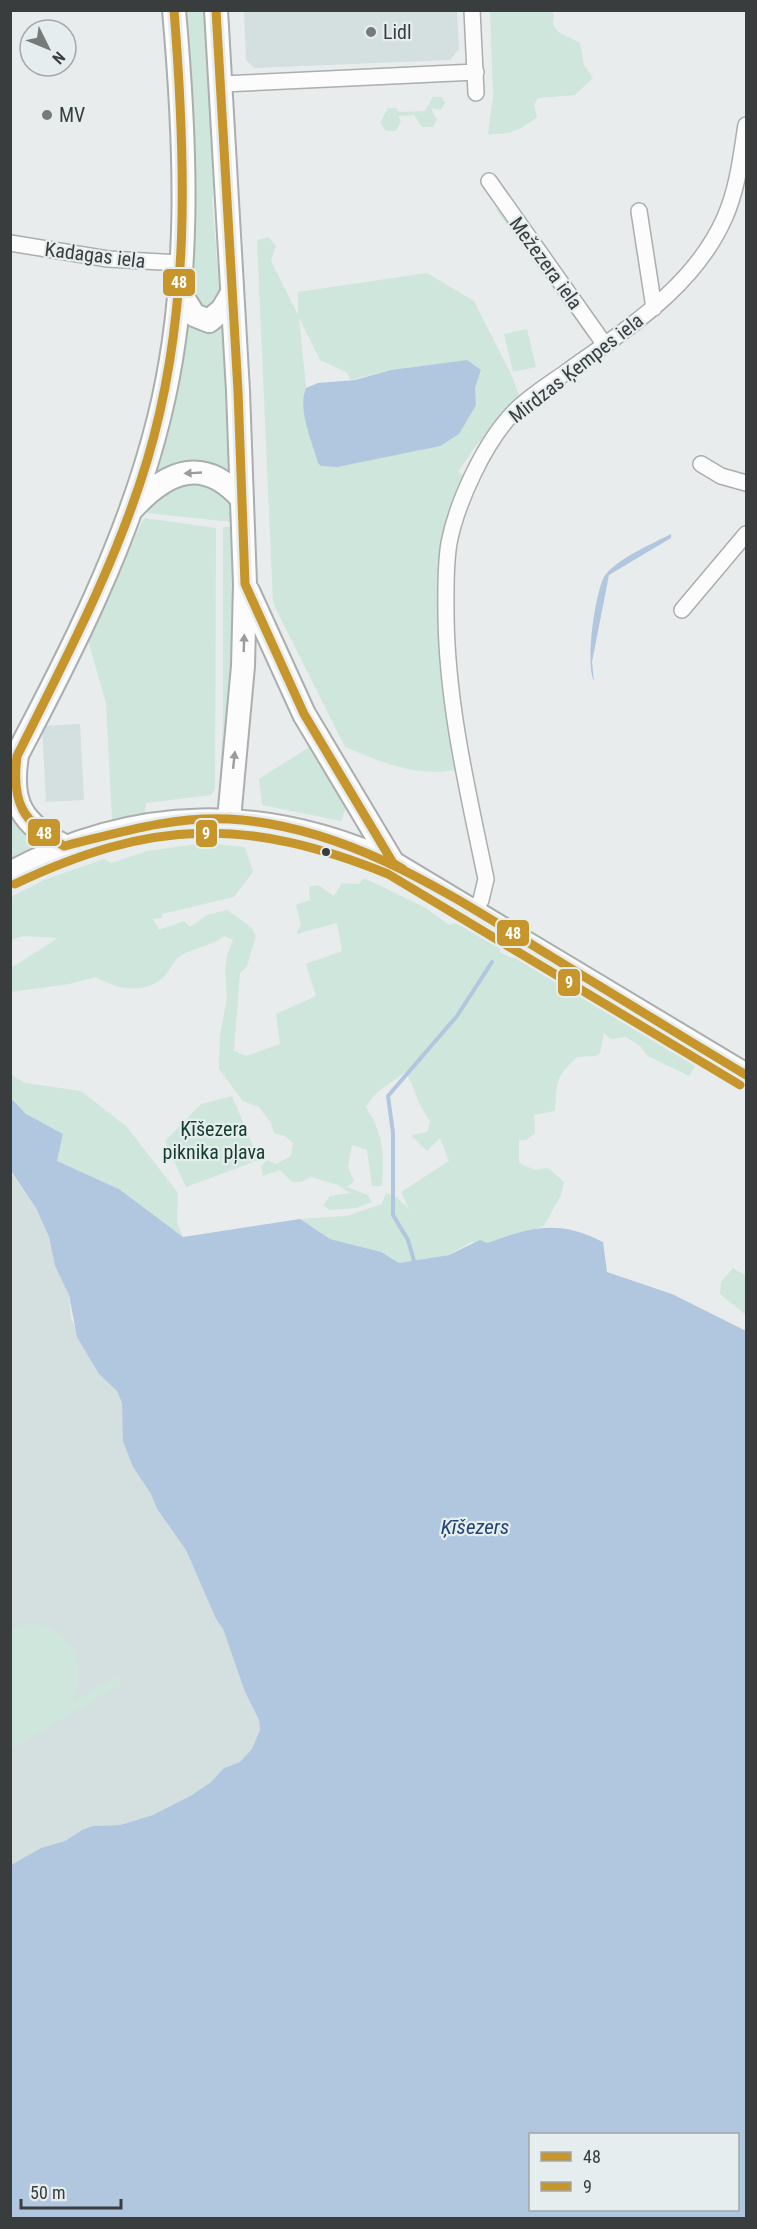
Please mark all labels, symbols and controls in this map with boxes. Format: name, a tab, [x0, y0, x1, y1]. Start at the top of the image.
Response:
north arrow	[18, 18, 78, 78]
place label: Lidl	[383, 20, 412, 44]
marker: Lidl	[364, 25, 378, 39]
text: N	[48, 48, 69, 68]
place label: MV	[59, 103, 85, 127]
marker: MV	[40, 108, 54, 122]
street label: Mežezera iela	[504, 212, 588, 314]
street label: Kadagas iela	[43, 237, 147, 273]
line badge: 48	[162, 268, 196, 297]
text: 48	[171, 273, 187, 292]
street label: Mirdzas Ķempes iela	[504, 308, 648, 428]
one-way arrow	[183, 469, 202, 478]
one-way arrow	[239, 634, 248, 653]
one-way arrow	[229, 751, 238, 770]
line badge: 48	[27, 818, 61, 847]
line badge: 9	[195, 819, 218, 848]
text: 48	[36, 824, 52, 843]
text: 9	[202, 824, 210, 843]
unlabelled marker	[320, 846, 332, 858]
line badge: 48	[496, 919, 530, 947]
text: 48	[505, 924, 521, 943]
line badge: 9	[557, 968, 581, 997]
text: 9	[565, 973, 573, 992]
park label: Ķīšezera piknika pļava	[163, 1117, 265, 1164]
water label: Ķīšezers	[441, 1515, 509, 1539]
legend	[529, 2133, 739, 2211]
text: 48	[583, 2146, 601, 2167]
scale bar	[21, 2172, 122, 2210]
text: 9	[583, 2176, 592, 2197]
text: 50 m	[30, 2182, 65, 2203]

